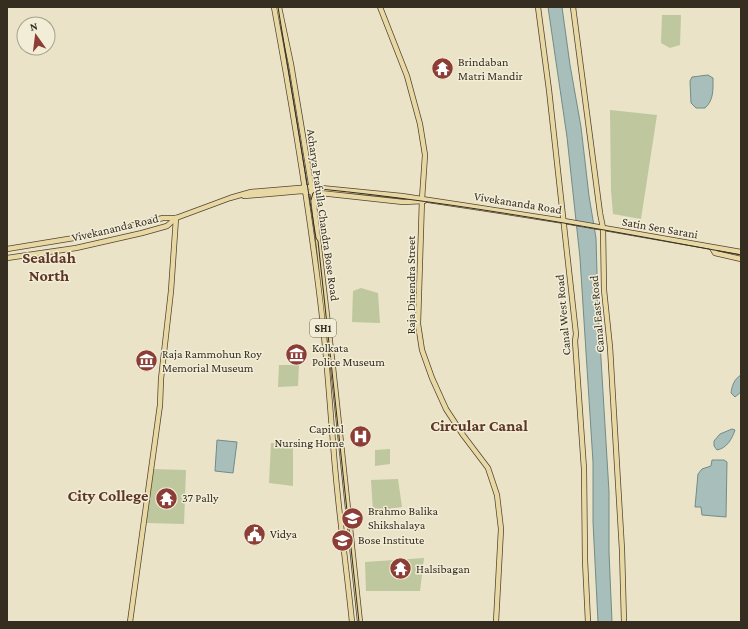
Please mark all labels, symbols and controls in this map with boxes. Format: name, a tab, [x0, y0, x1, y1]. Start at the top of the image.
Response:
north arrow	[16, 16, 56, 56]
text: N	[28, 19, 39, 33]
place label: Brindaban Matri Mandir	[458, 55, 524, 83]
temple icon: Brindaban Matri Mandir	[429, 56, 455, 82]
street label: Acharya Prafulla Chandra Bose Road	[304, 128, 342, 303]
street label: Vivekananda Road	[473, 189, 564, 217]
street label: Vivekananda Road	[70, 211, 160, 245]
street label: Satin Sen Sarani	[621, 214, 699, 242]
street label: Raja Dinendra Street	[404, 235, 418, 334]
district label: Sealdah North	[22, 249, 76, 284]
street label: Canal West Road	[552, 273, 574, 356]
street label: Canal East Road	[587, 274, 607, 353]
road number: SH1	[310, 319, 336, 337]
place label: Kolkata Police Museum	[312, 341, 385, 369]
museum icon: Kolkata Police Museum	[284, 342, 310, 368]
place label: Raja Rammohun Roy Memorial Museum	[162, 347, 262, 375]
museum icon: Raja Rammohun Roy Memorial Museum	[134, 348, 160, 374]
district label: Circular Canal	[430, 417, 528, 434]
place label: Capitol Nursing Home	[274, 422, 344, 450]
hospital icon: Capitol Nursing Home	[347, 423, 373, 449]
temple icon: 37 Pally	[154, 485, 180, 511]
district label: City College	[68, 487, 149, 504]
place label: 37 Pally	[182, 491, 219, 505]
place label: Brahmo Balika Shikshalaya	[368, 504, 439, 532]
school or university icon: Brahmo Balika Shikshalaya	[339, 505, 365, 531]
public building icon: Vidya	[242, 521, 268, 547]
place label: Vidya	[270, 527, 298, 541]
school or university icon: Bose Institute	[330, 527, 356, 553]
place label: Bose Institute	[358, 533, 424, 547]
temple icon: Halsibagan	[387, 556, 413, 582]
place label: Halsibagan	[416, 562, 470, 576]

